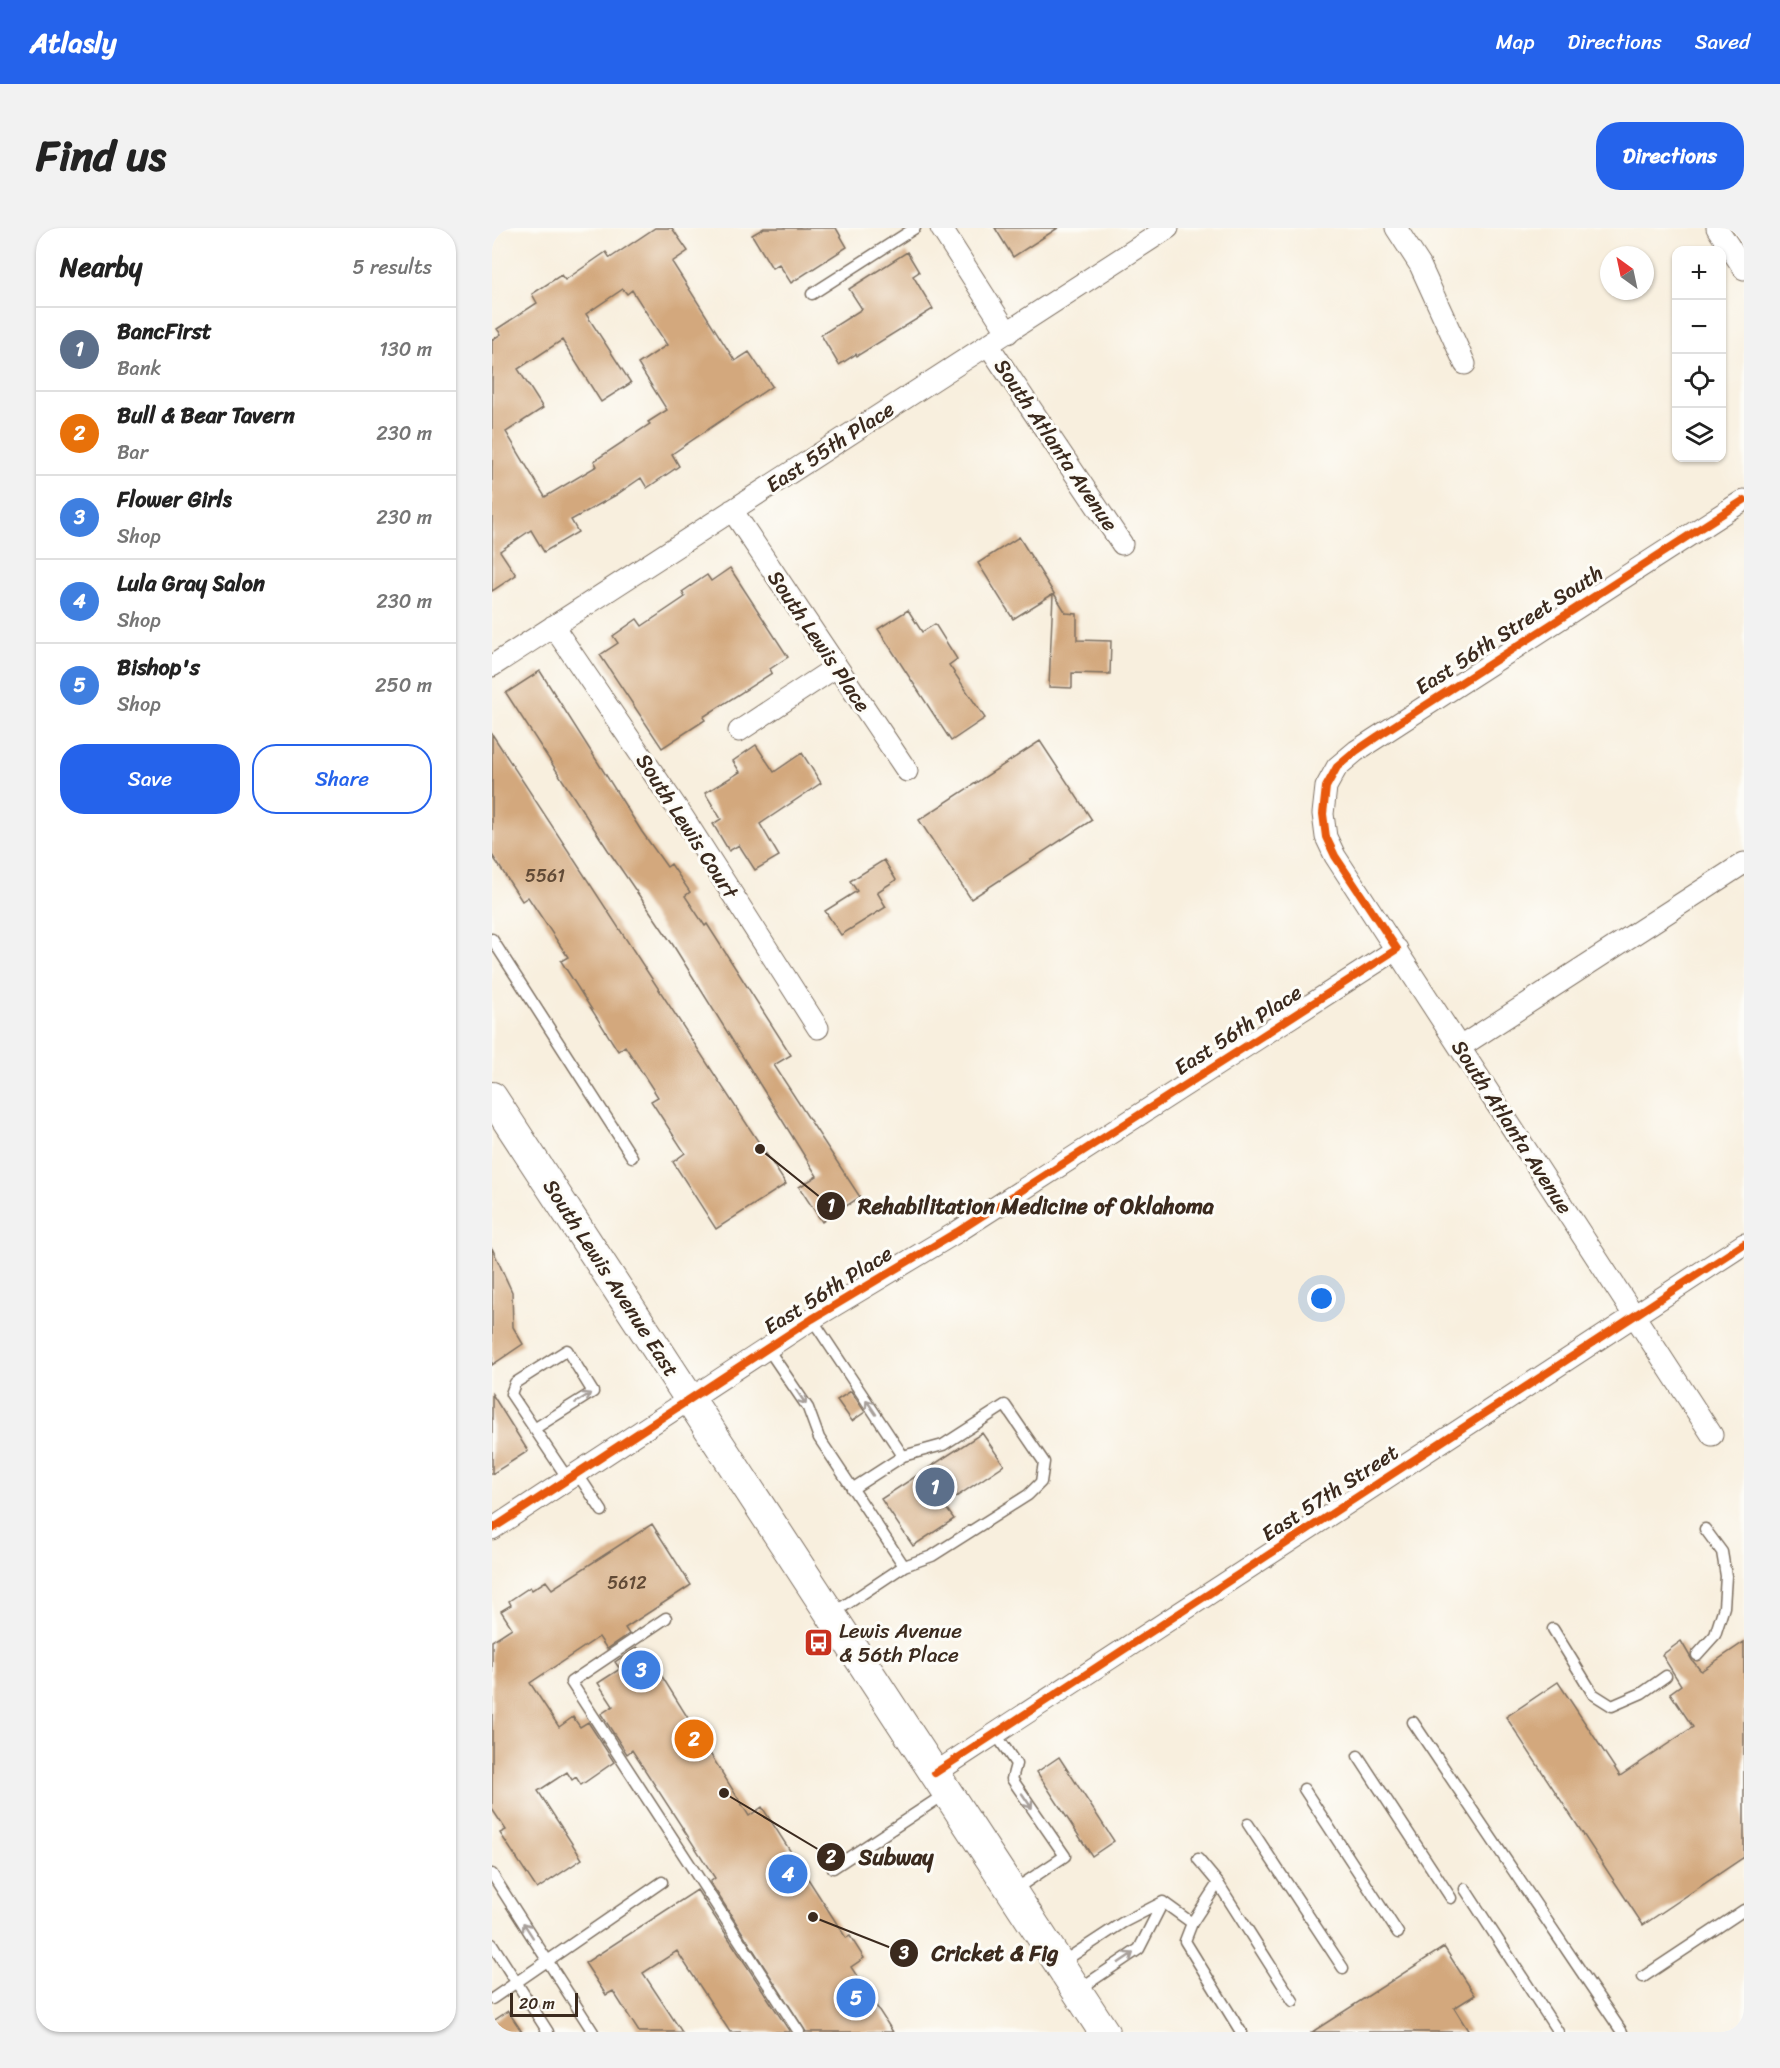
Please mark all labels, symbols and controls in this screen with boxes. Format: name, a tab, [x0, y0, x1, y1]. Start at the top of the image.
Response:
text: Atlasly	[30, 18, 117, 67]
text: Map	[1496, 23, 1534, 61]
text: Directions	[1567, 23, 1662, 61]
text: Saved	[1695, 23, 1750, 61]
text: Find us	[36, 119, 166, 193]
button: Directions	[1596, 122, 1744, 190]
text: Nearby	[60, 244, 142, 290]
north arrow	[1600, 246, 1654, 300]
map controls	[1672, 246, 1726, 462]
button: +	[1672, 246, 1726, 300]
text: 5 results	[353, 250, 432, 285]
button: −	[1672, 300, 1726, 354]
text: BancFirst	[117, 312, 212, 351]
text: 1	[75, 332, 84, 367]
text: 130 m	[379, 332, 432, 367]
text: Bank	[117, 351, 161, 386]
street label: South Atlanta Avenue	[984, 351, 1128, 540]
button: locate	[1672, 354, 1726, 408]
street label: East 55th Place	[758, 391, 902, 503]
text: Bull & Bear Tavern	[117, 396, 295, 435]
button: layers	[1672, 408, 1726, 462]
text: 2	[74, 416, 85, 451]
text: 230 m	[376, 416, 432, 451]
text: Bar	[117, 435, 148, 470]
text: Flower Girls	[117, 480, 232, 519]
text: 3	[74, 500, 85, 535]
text: 230 m	[376, 500, 432, 535]
text: Shop	[117, 519, 161, 554]
street label: East 56th Street South	[1407, 555, 1611, 705]
street label: South Lewis Place	[757, 562, 881, 720]
text: Lula Gray Salon	[117, 564, 265, 603]
text: 4	[73, 584, 86, 619]
text: 230 m	[376, 584, 432, 619]
text: Shop	[117, 603, 161, 638]
text: Bishop's	[117, 648, 200, 687]
text: 5	[73, 668, 86, 703]
text: 250 m	[375, 668, 432, 703]
text: Shop	[117, 687, 161, 722]
button: Save	[60, 744, 240, 814]
button: Share	[252, 744, 432, 814]
street label: South Lewis Court	[625, 745, 749, 908]
house number: 5561	[525, 860, 565, 892]
street label: East 56th Place	[1166, 974, 1310, 1086]
street label: South Atlanta Avenue	[1441, 1032, 1583, 1222]
street label: South Lewis Avenue East	[532, 1171, 690, 1385]
callout: Rehabilitation Medicine of Oklahoma	[816, 1186, 1226, 1226]
text: Rehabilitation Medicine of Oklahoma	[857, 1187, 1215, 1226]
text: 1	[827, 1190, 835, 1222]
street label: East 56th Place	[756, 1235, 900, 1345]
your location	[1307, 1284, 1336, 1313]
one-way arrow	[795, 1388, 807, 1405]
one-way arrow	[574, 1392, 591, 1404]
one-way arrow	[865, 1400, 877, 1416]
street label: East 57th Street	[1253, 1434, 1407, 1552]
pin: 1	[916, 1464, 954, 1510]
house number: 5612	[607, 1567, 647, 1599]
place label: Lewis Avenue & 56th Place	[839, 1612, 962, 1674]
bus stop icon: Lewis Avenue & 56th Place	[802, 1627, 834, 1659]
pin: 3	[622, 1648, 660, 1692]
pin: 2	[674, 1716, 714, 1762]
one-way arrow	[1021, 1792, 1033, 1809]
callout: Subway	[816, 1837, 946, 1877]
text: Subway	[857, 1838, 934, 1877]
text: 2	[825, 1841, 837, 1873]
pin: 4	[768, 1852, 808, 1896]
one-way arrow	[522, 1922, 534, 1938]
callout: Cricket & Fig	[889, 1933, 1070, 1973]
text: Cricket & Fig	[931, 1934, 1058, 1973]
text: 3	[898, 1937, 909, 1969]
one-way arrow	[1118, 1952, 1134, 1964]
pin: 5	[836, 1976, 876, 2020]
text: 20 m	[519, 1989, 555, 2018]
scale bar	[510, 1990, 578, 2018]

